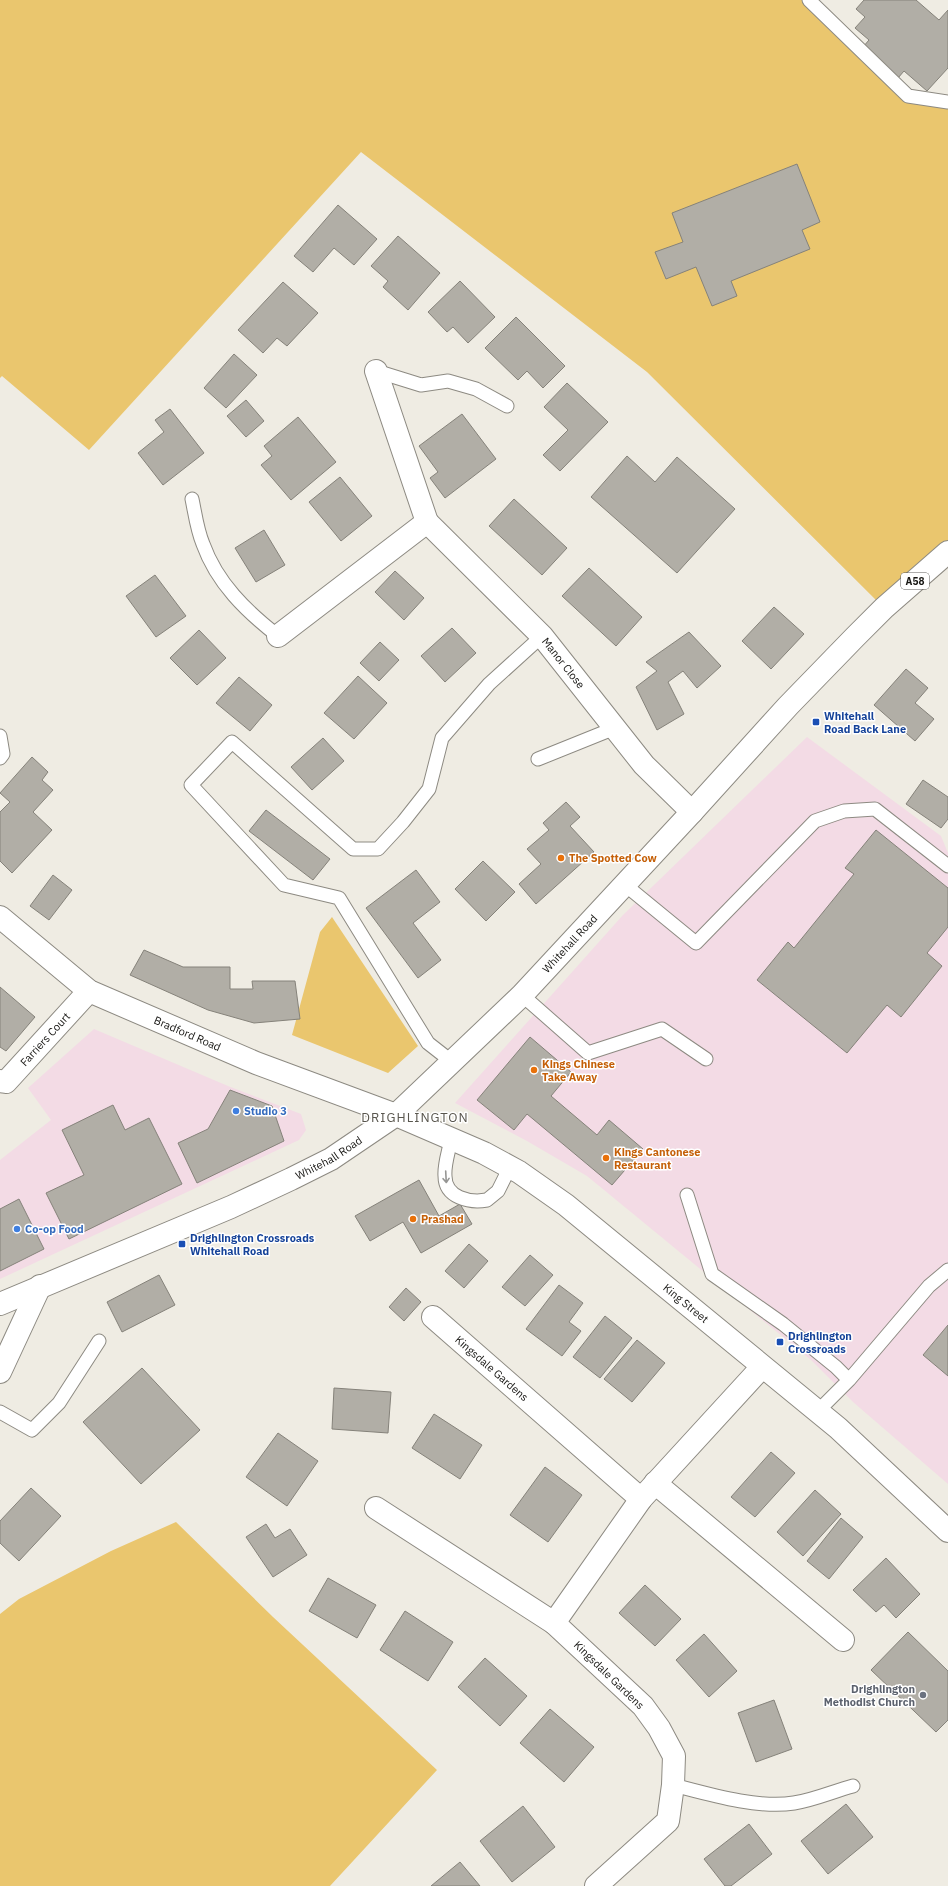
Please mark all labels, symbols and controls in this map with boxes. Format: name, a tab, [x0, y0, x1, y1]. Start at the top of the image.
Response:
road number: A58	[901, 573, 929, 589]
street label: Manor Close	[539, 635, 588, 691]
place label: Whitehall Road Back Lane	[824, 709, 906, 736]
marker: Whitehall Road Back Lane	[811, 717, 821, 727]
place label: The Spotted Cow	[569, 851, 657, 865]
marker: The Spotted Cow	[556, 853, 566, 863]
street label: Whitehall Road	[539, 912, 600, 976]
street label: Farriers Court	[17, 1009, 73, 1069]
street label: Bradford Road	[152, 1013, 223, 1054]
place label: Kings Chinese Take Away	[542, 1057, 615, 1084]
marker: Kings Chinese Take Away	[529, 1065, 539, 1075]
place label: Studio 3	[244, 1104, 287, 1118]
marker: Studio 3	[231, 1106, 241, 1116]
district label: DRIGHLINGTON	[361, 1109, 469, 1126]
street label: Whitehall Road	[293, 1133, 365, 1183]
place label: Kings Cantonese Restaurant	[614, 1145, 700, 1172]
marker: Kings Cantonese Restaurant	[601, 1153, 611, 1163]
one-way arrow	[442, 1170, 449, 1183]
place label: Prashad	[421, 1212, 464, 1226]
marker: Prashad	[408, 1214, 418, 1224]
place label: Co-op Food	[25, 1222, 84, 1236]
marker: Co-op Food	[12, 1224, 22, 1234]
place label: Drighlington Crossroads Whitehall Road	[190, 1231, 315, 1258]
marker: Drighlington Crossroads Whitehall Road	[177, 1239, 187, 1249]
street label: King Street	[660, 1281, 711, 1326]
place label: Drighlington Crossroads	[788, 1329, 852, 1356]
street label: Kingsdale Gardens	[452, 1333, 531, 1404]
marker: Drighlington Crossroads	[775, 1337, 785, 1347]
street label: Kingsdale Gardens	[571, 1638, 647, 1712]
place label: Drighlington Methodist Church	[824, 1682, 915, 1709]
marker: Drighlington Methodist Church	[918, 1690, 928, 1700]

